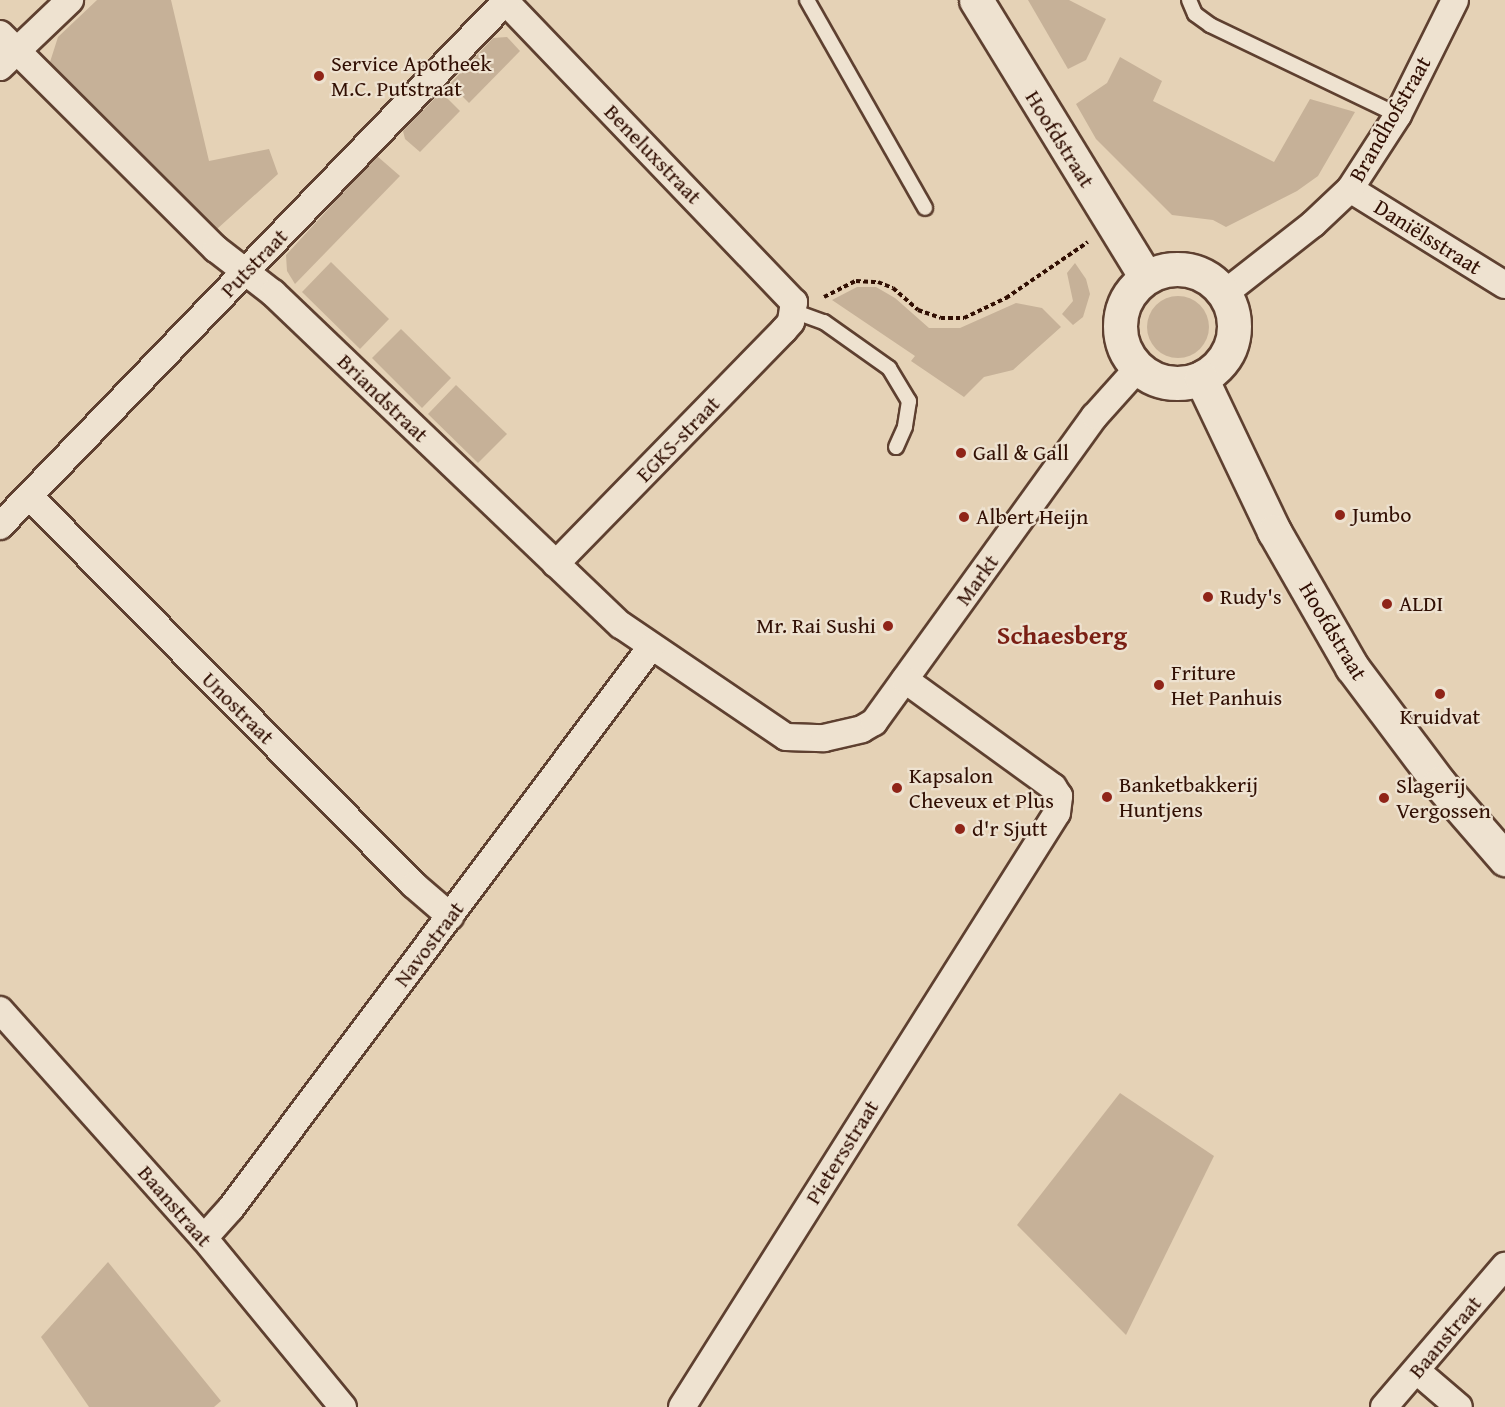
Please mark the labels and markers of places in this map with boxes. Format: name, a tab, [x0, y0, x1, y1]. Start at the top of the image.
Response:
place label: Service Apotheek M.C. Putstraat	[331, 50, 492, 101]
marker: Service Apotheek M.C. Putstraat	[312, 69, 326, 83]
place label: Gall & Gall	[973, 440, 1069, 466]
marker: Gall & Gall	[954, 446, 968, 460]
place label: Jumbo	[1352, 502, 1411, 528]
place label: Albert Heijn	[976, 504, 1088, 530]
marker: Jumbo	[1333, 508, 1347, 522]
marker: Albert Heijn	[957, 510, 971, 524]
place label: Rudy's	[1220, 584, 1282, 610]
marker: Rudy's	[1201, 590, 1215, 604]
place label: ALDI	[1399, 591, 1443, 617]
marker: ALDI	[1380, 597, 1394, 611]
place label: Mr. Rai Sushi	[756, 613, 876, 639]
marker: Mr. Rai Sushi	[881, 619, 895, 633]
place label: Friture Het Panhuis	[1171, 659, 1282, 710]
marker: Friture Het Panhuis	[1152, 678, 1166, 692]
marker: Kruidvat	[1433, 687, 1447, 701]
place label: Kruidvat	[1400, 704, 1480, 730]
place label: Kapsalon Cheveux et Plus	[909, 762, 1054, 813]
place label: Banketbakkerij Huntjens	[1119, 771, 1258, 822]
place label: Slagerij Vergossen	[1396, 772, 1491, 824]
marker: Kapsalon Cheveux et Plus	[890, 781, 904, 795]
marker: Banketbakkerij Huntjens	[1100, 790, 1114, 804]
marker: Slagerij Vergossen	[1377, 791, 1391, 805]
place label: d'r Sjutt	[972, 816, 1047, 842]
marker: d'r Sjutt	[953, 822, 967, 836]

